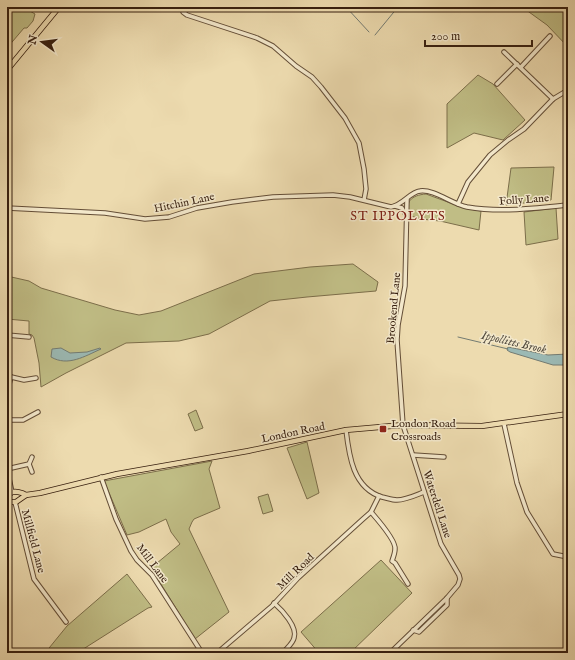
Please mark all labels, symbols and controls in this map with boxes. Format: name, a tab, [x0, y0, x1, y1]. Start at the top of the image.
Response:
north arrow	[22, 22, 62, 62]
scale bar	[425, 22, 532, 48]
text: 200 m	[431, 29, 460, 44]
text: N	[25, 33, 41, 47]
street label: Hitchin Lane	[153, 190, 216, 216]
street label: Folly Lane	[499, 191, 549, 209]
district label: ST IPPOLYTS	[350, 208, 446, 225]
street label: Brookend Lane	[384, 272, 404, 344]
water label: Ippollitts Brook	[479, 327, 548, 357]
place label: London Road Crossroads	[391, 417, 456, 444]
street label: London Road	[260, 419, 326, 447]
marker: London Road Crossroads	[378, 424, 388, 434]
street label: Waterdell Lane	[420, 469, 455, 540]
street label: Millfield Lane	[18, 508, 48, 575]
street label: Mill Lane	[133, 541, 171, 586]
street label: Mill Road	[274, 550, 317, 593]

